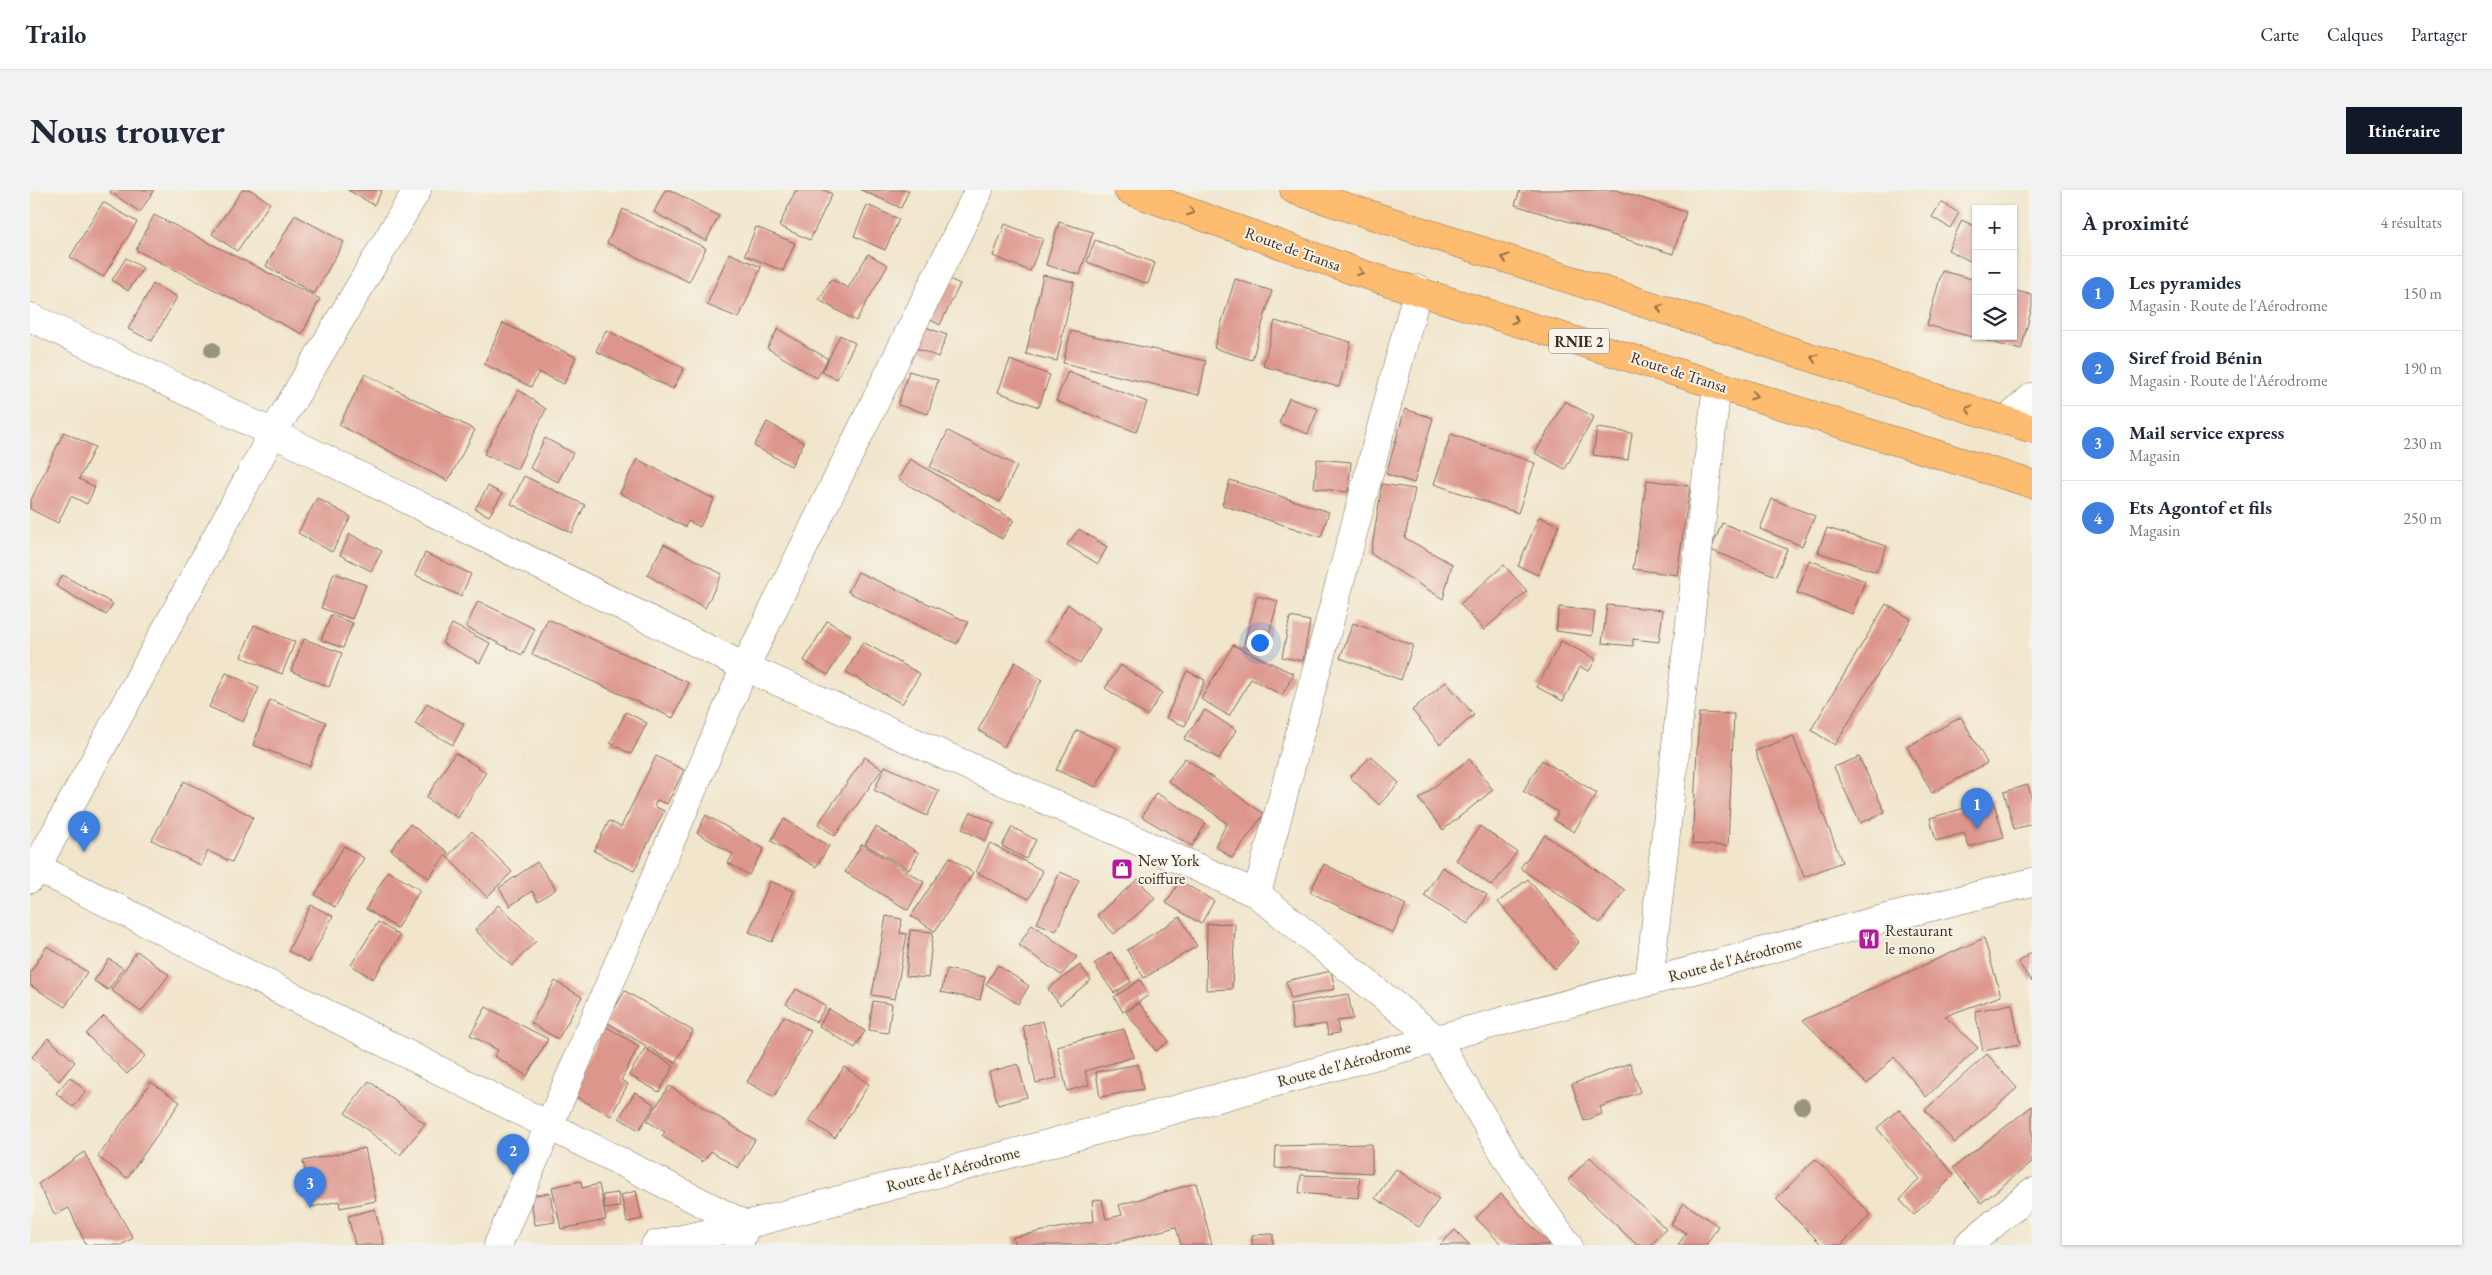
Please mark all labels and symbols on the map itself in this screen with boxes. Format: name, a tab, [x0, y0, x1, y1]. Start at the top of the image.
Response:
one-way arrow	[1186, 206, 1194, 216]
street label: Route de Transa	[1242, 222, 1344, 276]
one-way arrow	[1501, 254, 1510, 264]
one-way arrow	[1356, 267, 1364, 277]
one-way arrow	[1656, 304, 1664, 314]
one-way arrow	[1511, 315, 1519, 325]
road number: RNIE 2	[1549, 328, 1609, 354]
street label: Route de Transa	[1628, 346, 1731, 398]
one-way arrow	[1811, 354, 1819, 364]
one-way arrow	[1749, 390, 1757, 400]
one-way arrow	[1965, 404, 1974, 414]
your location	[1247, 630, 1273, 656]
pin: 1	[1961, 788, 1993, 829]
pin: 4	[68, 811, 100, 852]
place label: New York coiffure	[1138, 850, 1200, 889]
shop icon: New York coiffure	[1110, 857, 1134, 881]
place label: Restaurant le mono	[1885, 920, 1953, 959]
restaurant icon: Restaurant le mono	[1857, 927, 1881, 951]
street label: Route de l'Aérodrome	[1666, 931, 1804, 987]
street label: Route de l'Aérodrome	[1275, 1036, 1413, 1092]
pin: 2	[497, 1134, 529, 1175]
street label: Route de l'Aérodrome	[884, 1141, 1022, 1197]
pin: 3	[294, 1167, 326, 1208]

